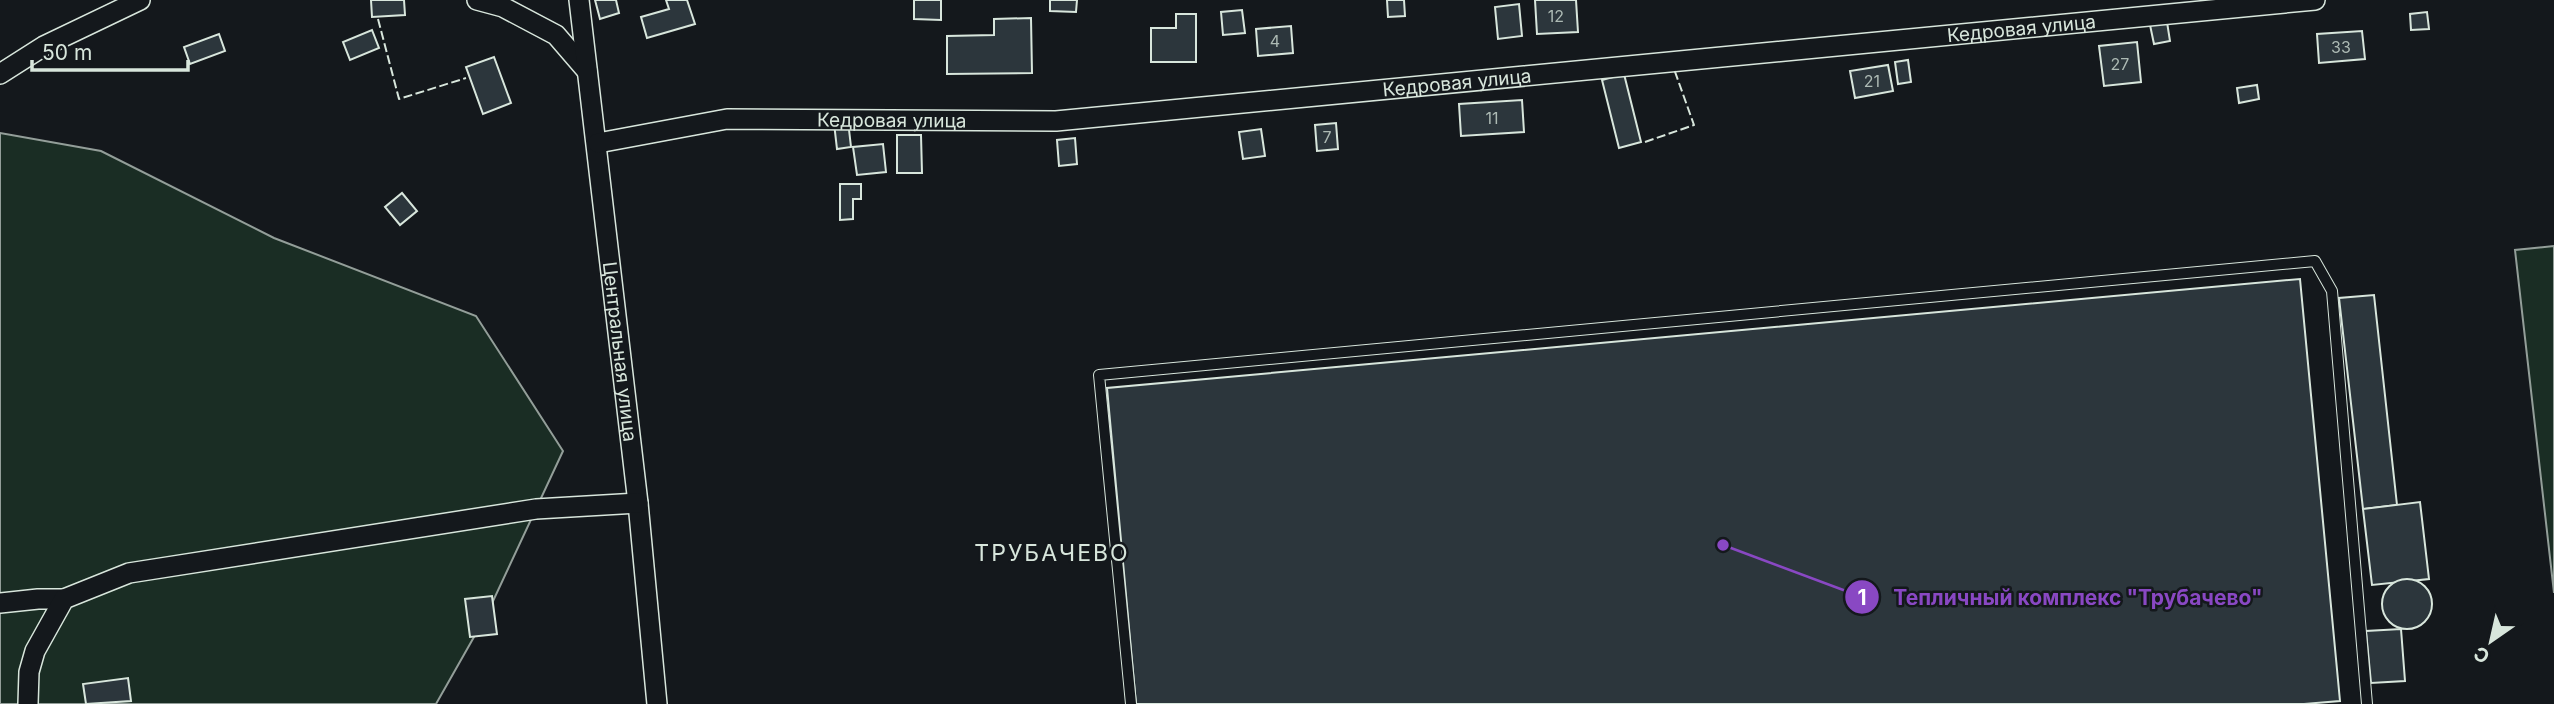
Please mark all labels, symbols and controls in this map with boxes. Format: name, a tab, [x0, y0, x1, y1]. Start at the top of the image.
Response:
house number: 12	[1548, 6, 1564, 26]
street label: Кедровая улица	[1946, 10, 2097, 47]
scale bar	[32, 28, 187, 72]
house number: 4	[1270, 31, 1280, 51]
house number: 33	[2331, 37, 2351, 57]
text: 50 m	[42, 40, 92, 65]
house number: 27	[2111, 54, 2129, 74]
street label: Кедровая улица	[1382, 64, 1532, 102]
house number: 21	[1864, 71, 1880, 91]
house number: 11	[1485, 108, 1499, 128]
street label: Кедровая улица	[817, 109, 967, 132]
house number: 7	[1322, 127, 1332, 147]
street label: Центральная улица	[598, 260, 642, 443]
district label: ТРУБАЧЕВО	[974, 539, 1130, 567]
callout: Тепличный комплекс "Трубачево"	[1844, 576, 2276, 618]
text: 1	[1857, 585, 1867, 610]
text: Тепличный комплекс "Трубачево"	[1893, 585, 2263, 610]
north arrow	[2456, 606, 2526, 676]
text: С	[2470, 641, 2494, 668]

